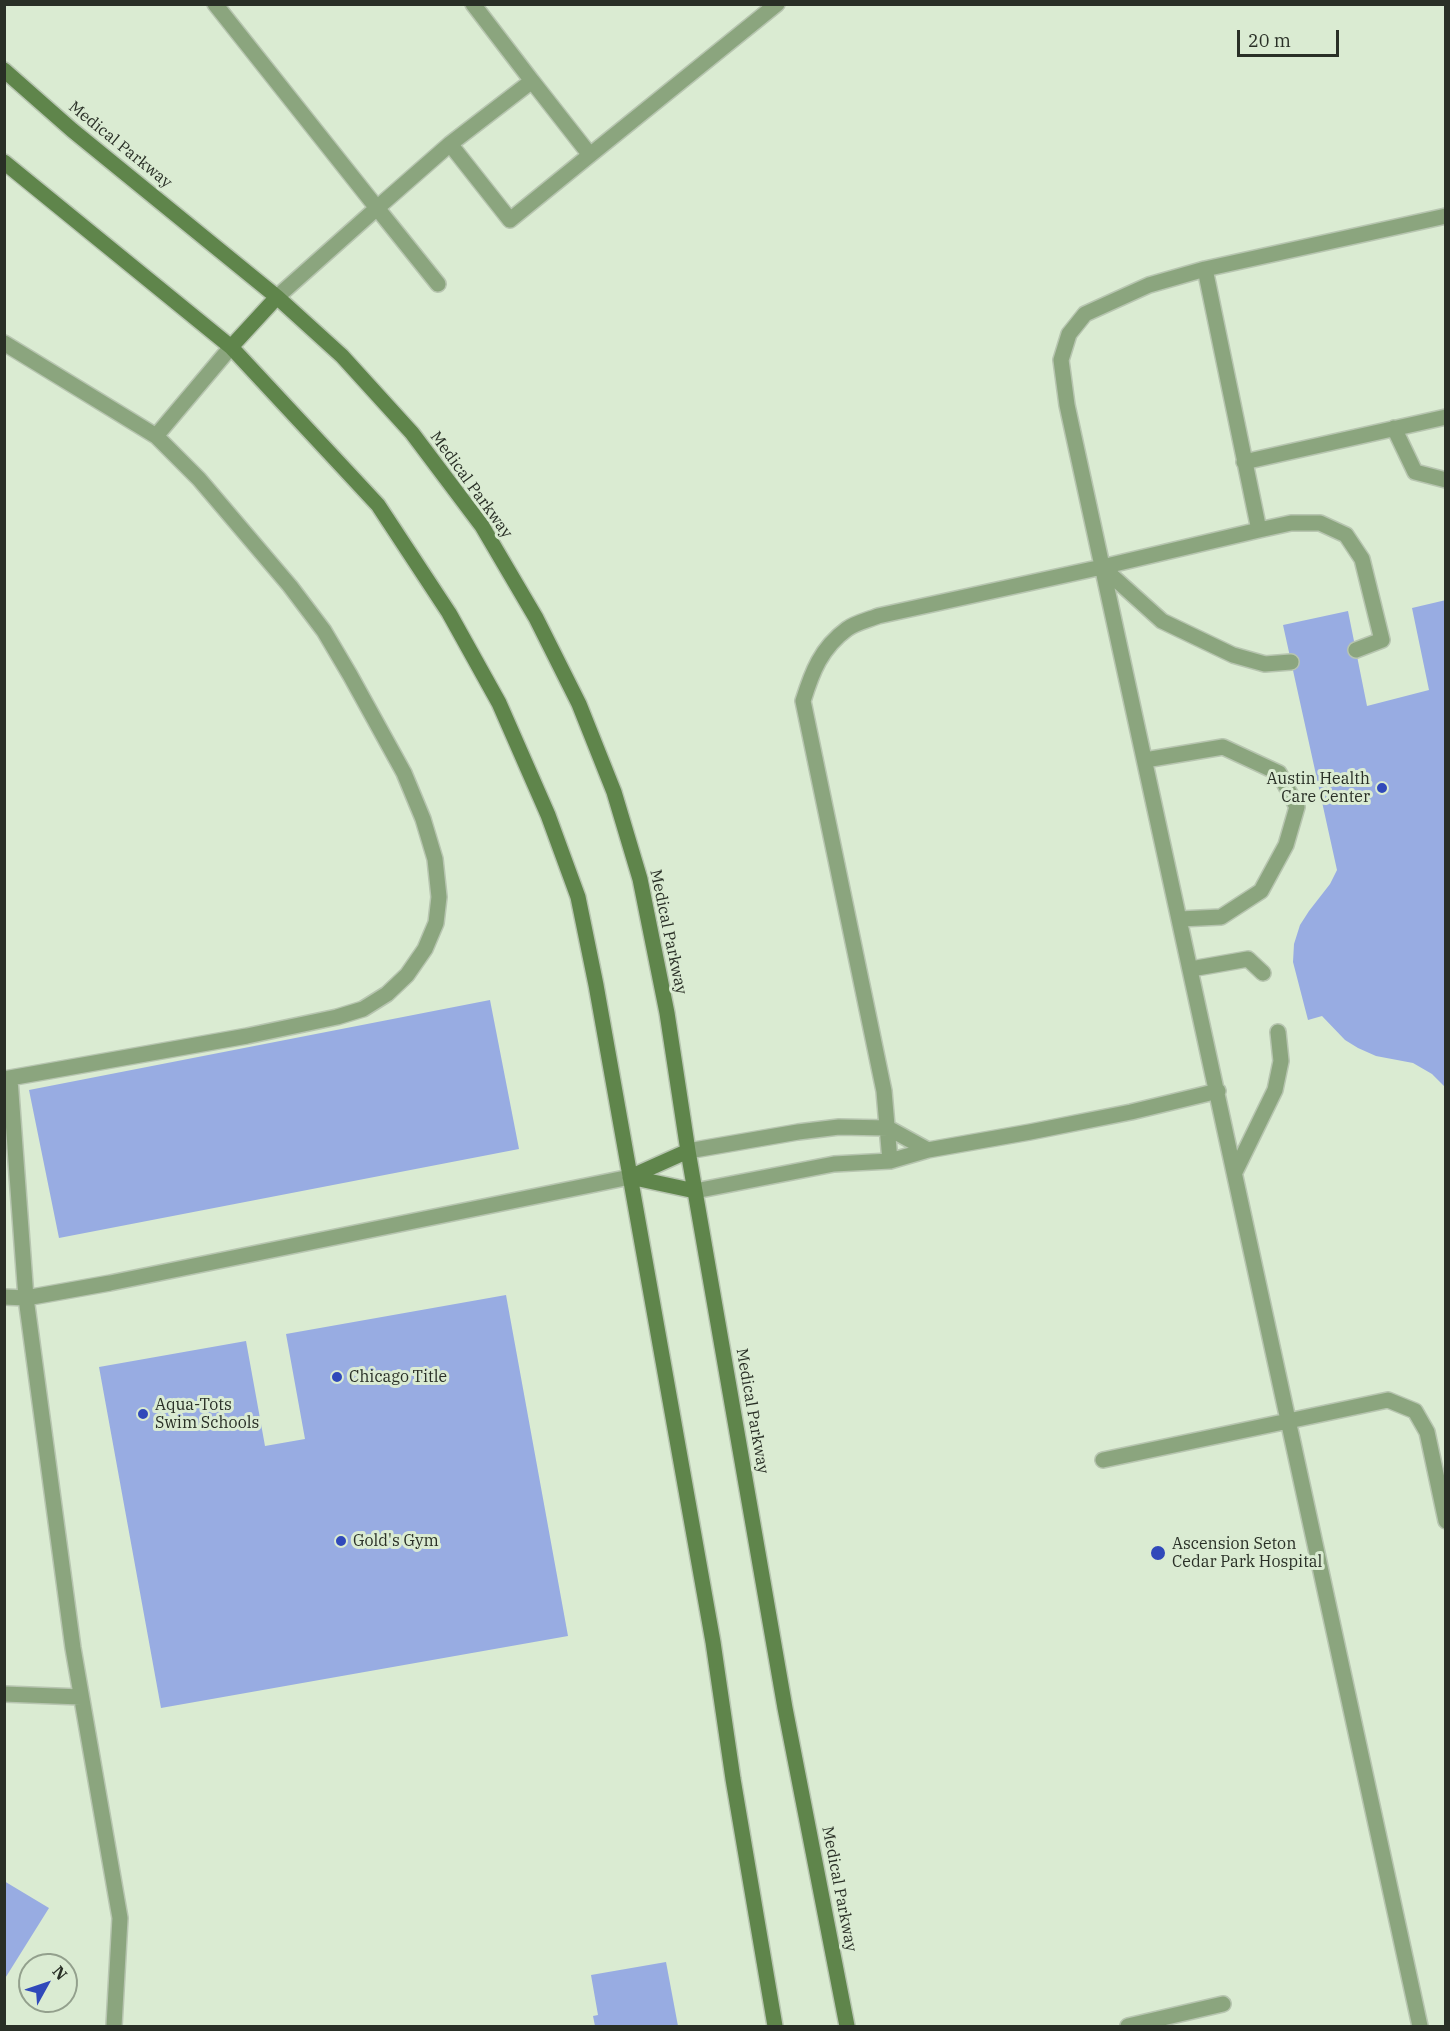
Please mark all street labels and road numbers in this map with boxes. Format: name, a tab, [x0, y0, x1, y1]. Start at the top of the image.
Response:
street label: Medical Parkway	[65, 97, 175, 193]
street label: Medical Parkway	[426, 428, 516, 542]
street label: Medical Parkway	[645, 868, 691, 996]
street label: Medical Parkway	[731, 1347, 773, 1475]
street label: Medical Parkway	[817, 1825, 861, 1953]

